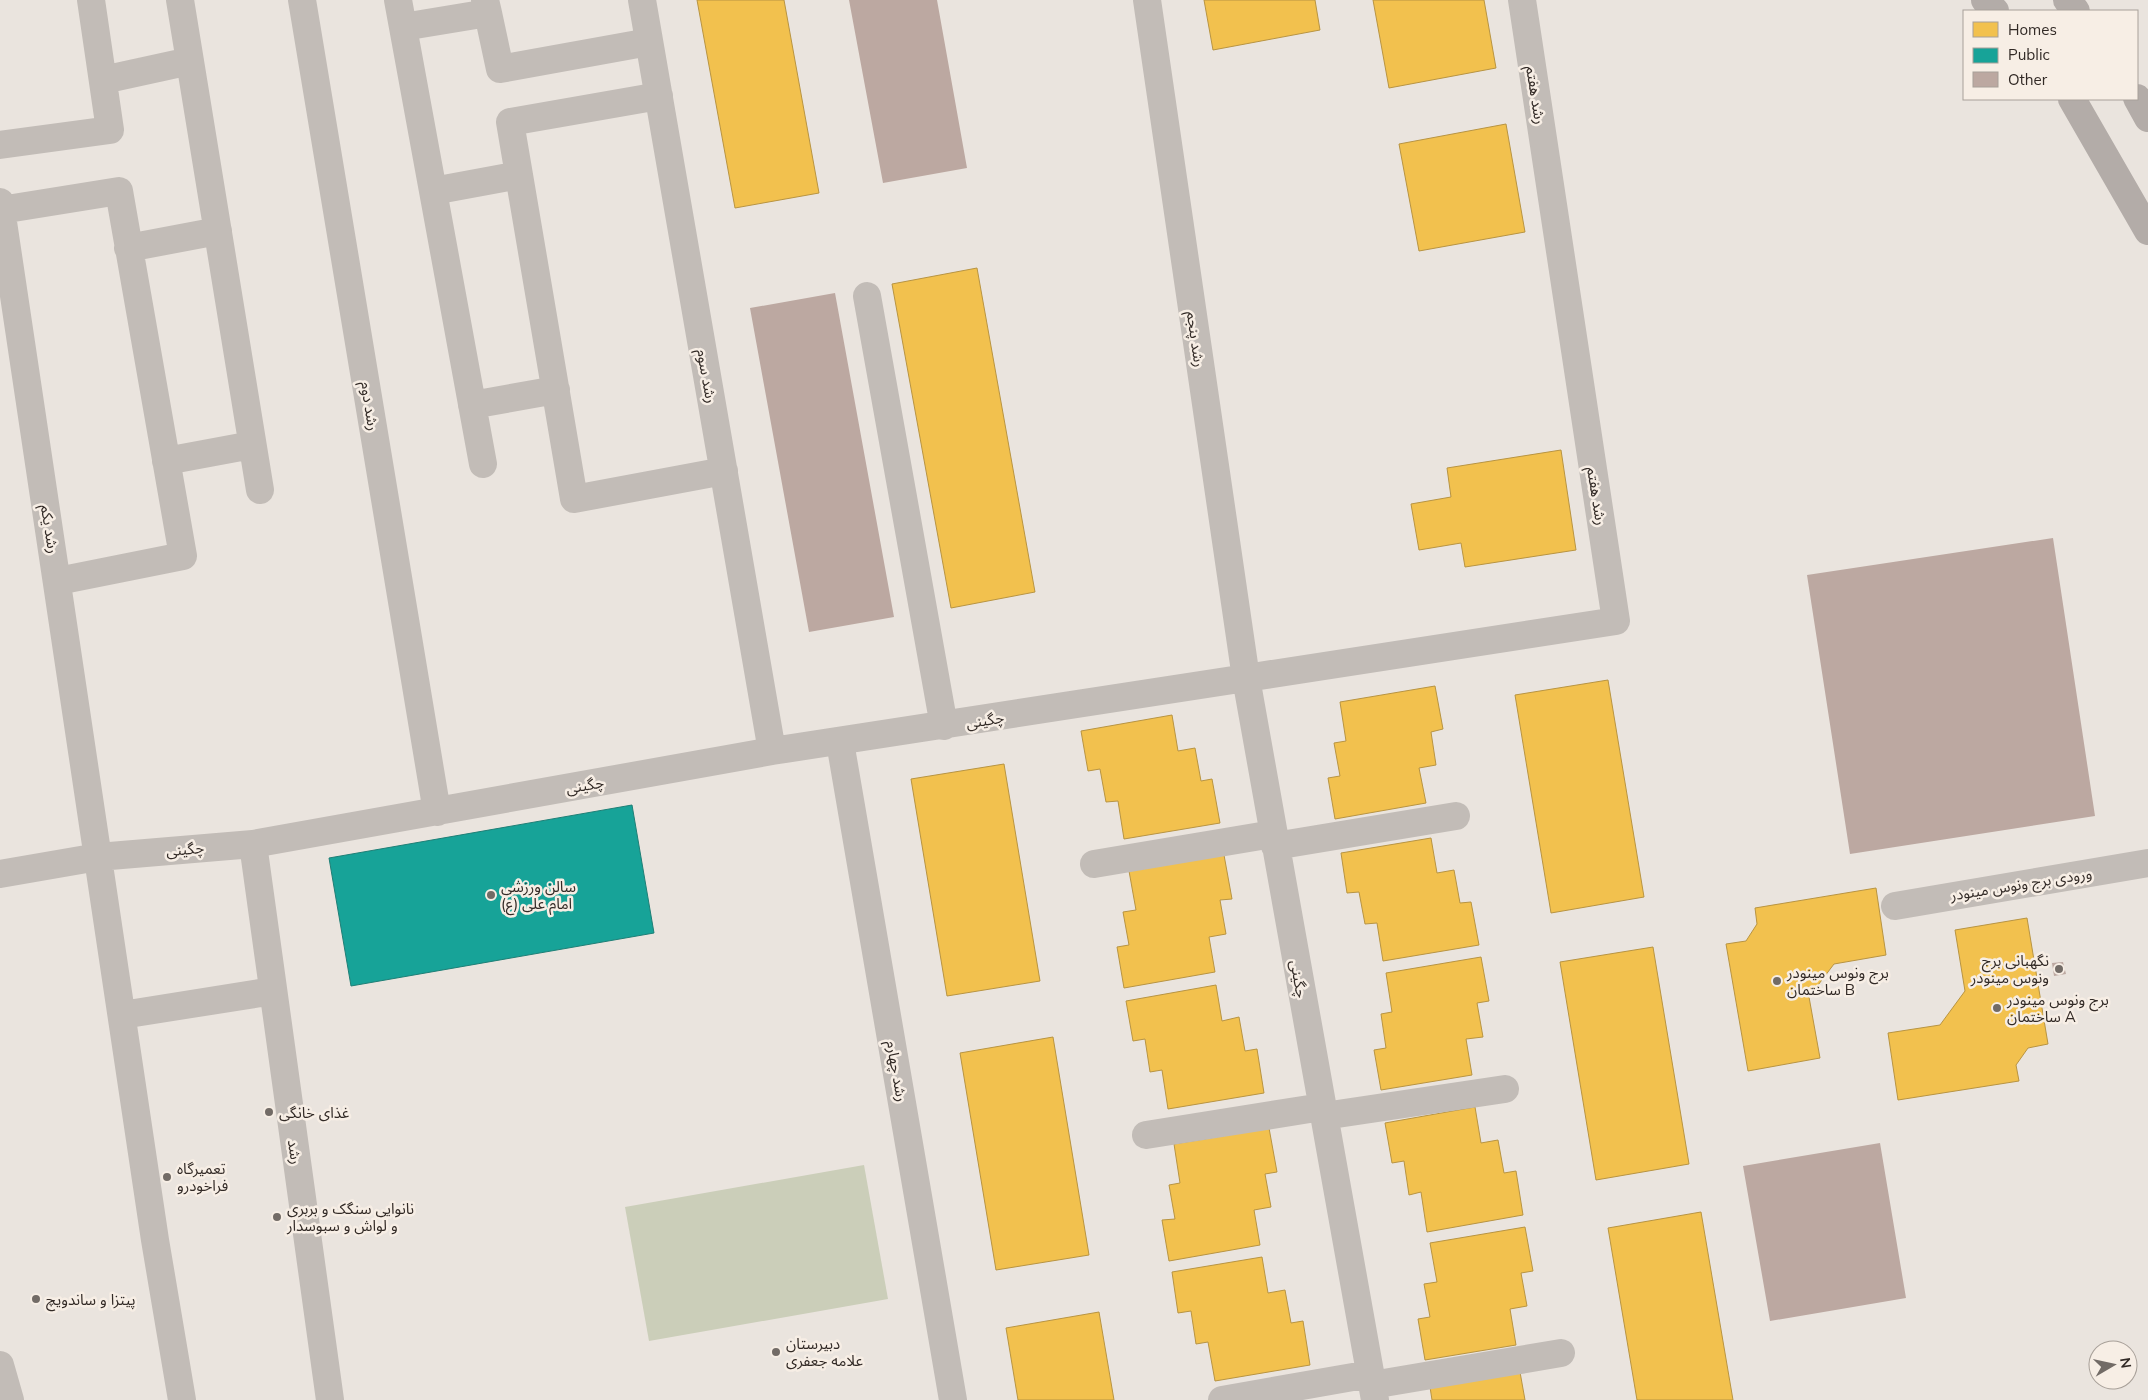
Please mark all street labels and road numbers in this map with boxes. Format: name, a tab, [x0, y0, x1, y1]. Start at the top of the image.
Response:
street label: رشد هفتم	[1520, 64, 1550, 126]
street label: رشد پنجم	[1181, 310, 1209, 368]
street label: رشد سوم	[691, 347, 721, 405]
street label: رشد دوم	[355, 380, 383, 432]
street label: رشد هفتم	[1581, 465, 1611, 527]
street label: رشد یکم	[35, 503, 63, 555]
street label: چگینی	[965, 708, 1006, 733]
street label: چگینی	[565, 772, 606, 799]
street label: چگینی	[165, 838, 205, 861]
street label: ورودی برج ونوس مینودر	[1948, 863, 2094, 908]
street label: چگینی	[1285, 959, 1312, 1000]
street label: رشد چهارم	[880, 1039, 912, 1103]
street label: رشد	[284, 1138, 306, 1166]

